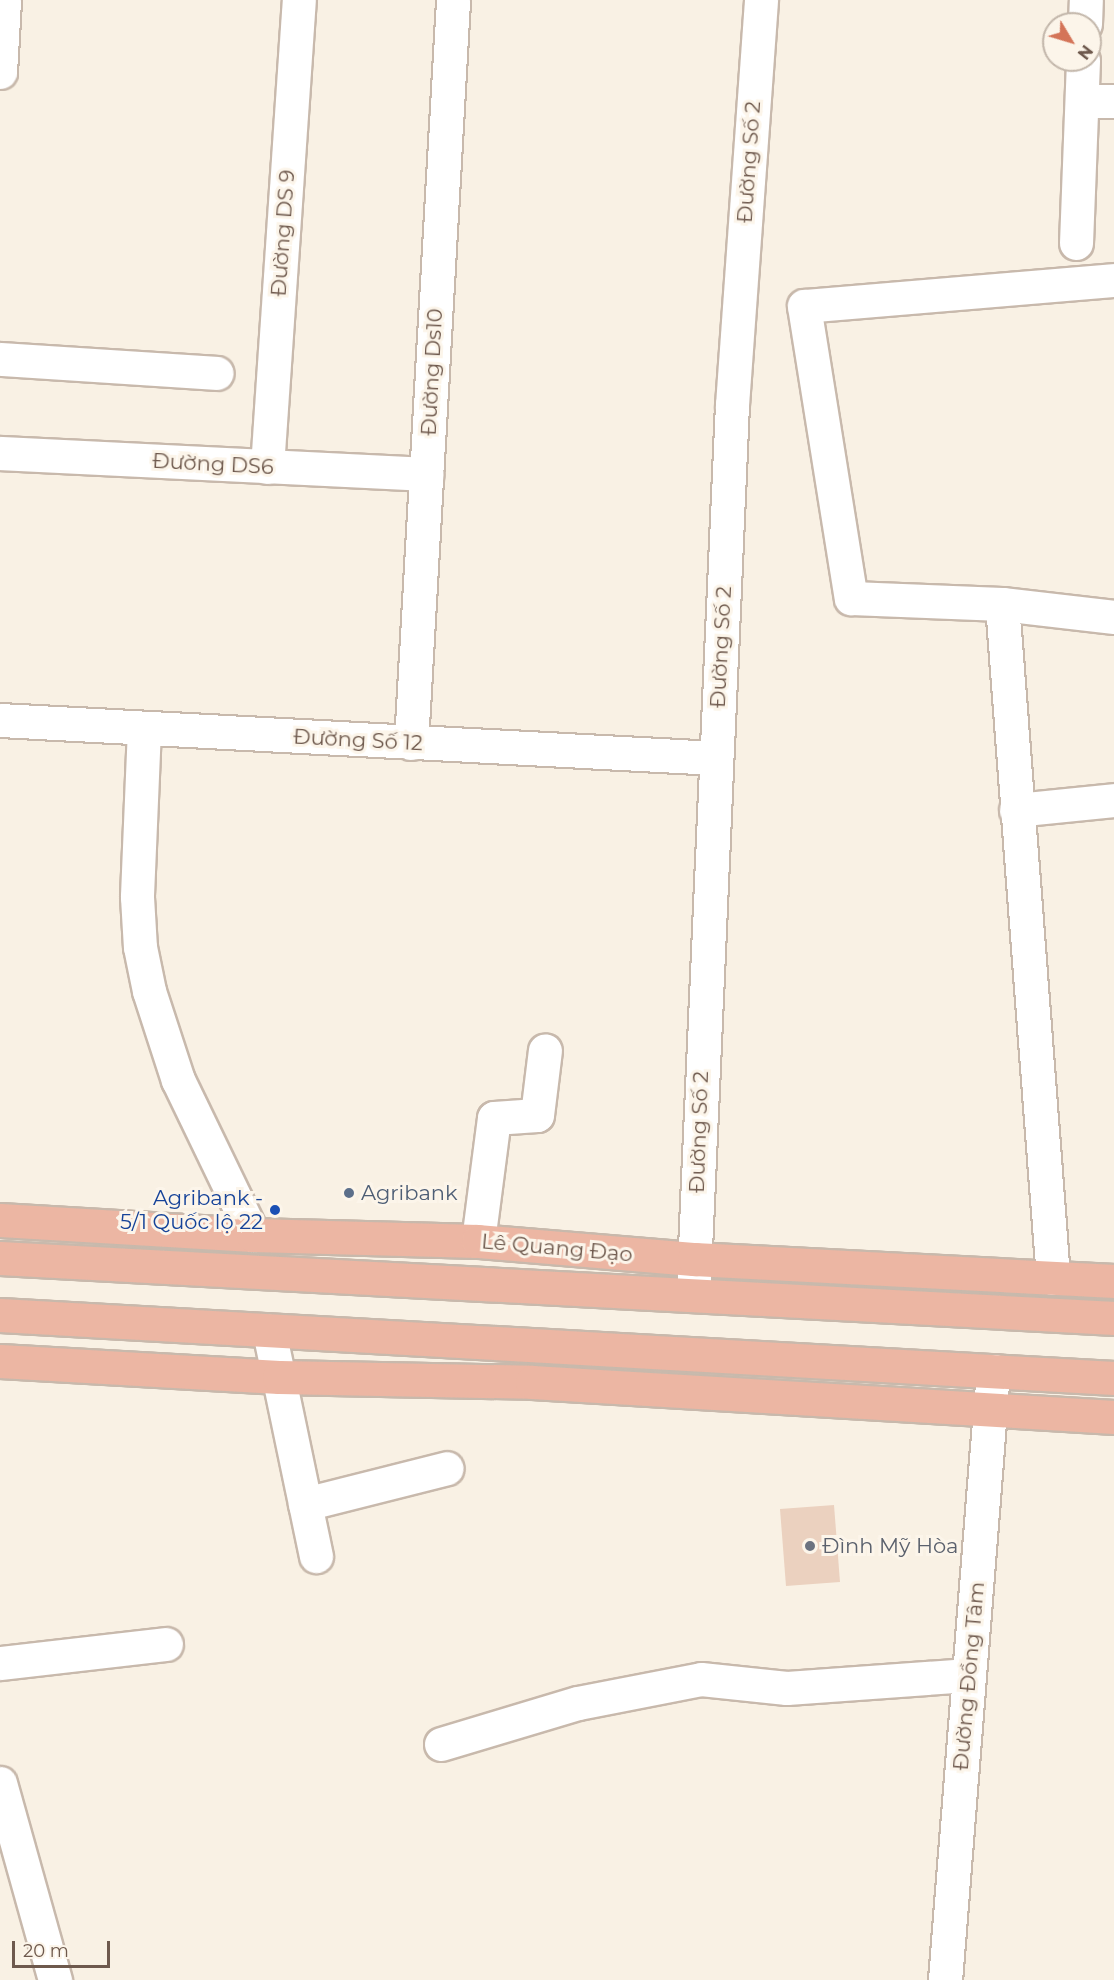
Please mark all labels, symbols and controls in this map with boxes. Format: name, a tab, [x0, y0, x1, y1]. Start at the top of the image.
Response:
north arrow	[1042, 12, 1102, 72]
text: N	[1074, 41, 1096, 63]
street label: Đường Số 2	[732, 100, 766, 224]
street label: Đường DS 9	[266, 169, 300, 297]
street label: Đường Ds10	[416, 308, 448, 436]
street label: Đường DS6	[152, 448, 274, 480]
street label: Đường Số 2	[705, 585, 737, 709]
street label: Đường Số 12	[293, 724, 423, 756]
street label: Đường Số 2	[684, 1071, 714, 1193]
place label: Agribank	[361, 1180, 458, 1206]
place label: Agribank - 5/1 Quốc lộ 22	[120, 1185, 263, 1235]
marker: Agribank	[342, 1186, 356, 1200]
marker: Agribank - 5/1 Quốc lộ 22	[268, 1203, 282, 1217]
street label: Lê Quang Đạo	[480, 1229, 634, 1267]
place label: Đình Mỹ Hòa	[822, 1533, 958, 1559]
marker: Đình Mỹ Hòa	[803, 1539, 817, 1553]
street label: Đường Đồng Tâm	[948, 1581, 990, 1771]
scale bar	[15, 1929, 112, 1967]
text: 20 m	[23, 1940, 69, 1962]

